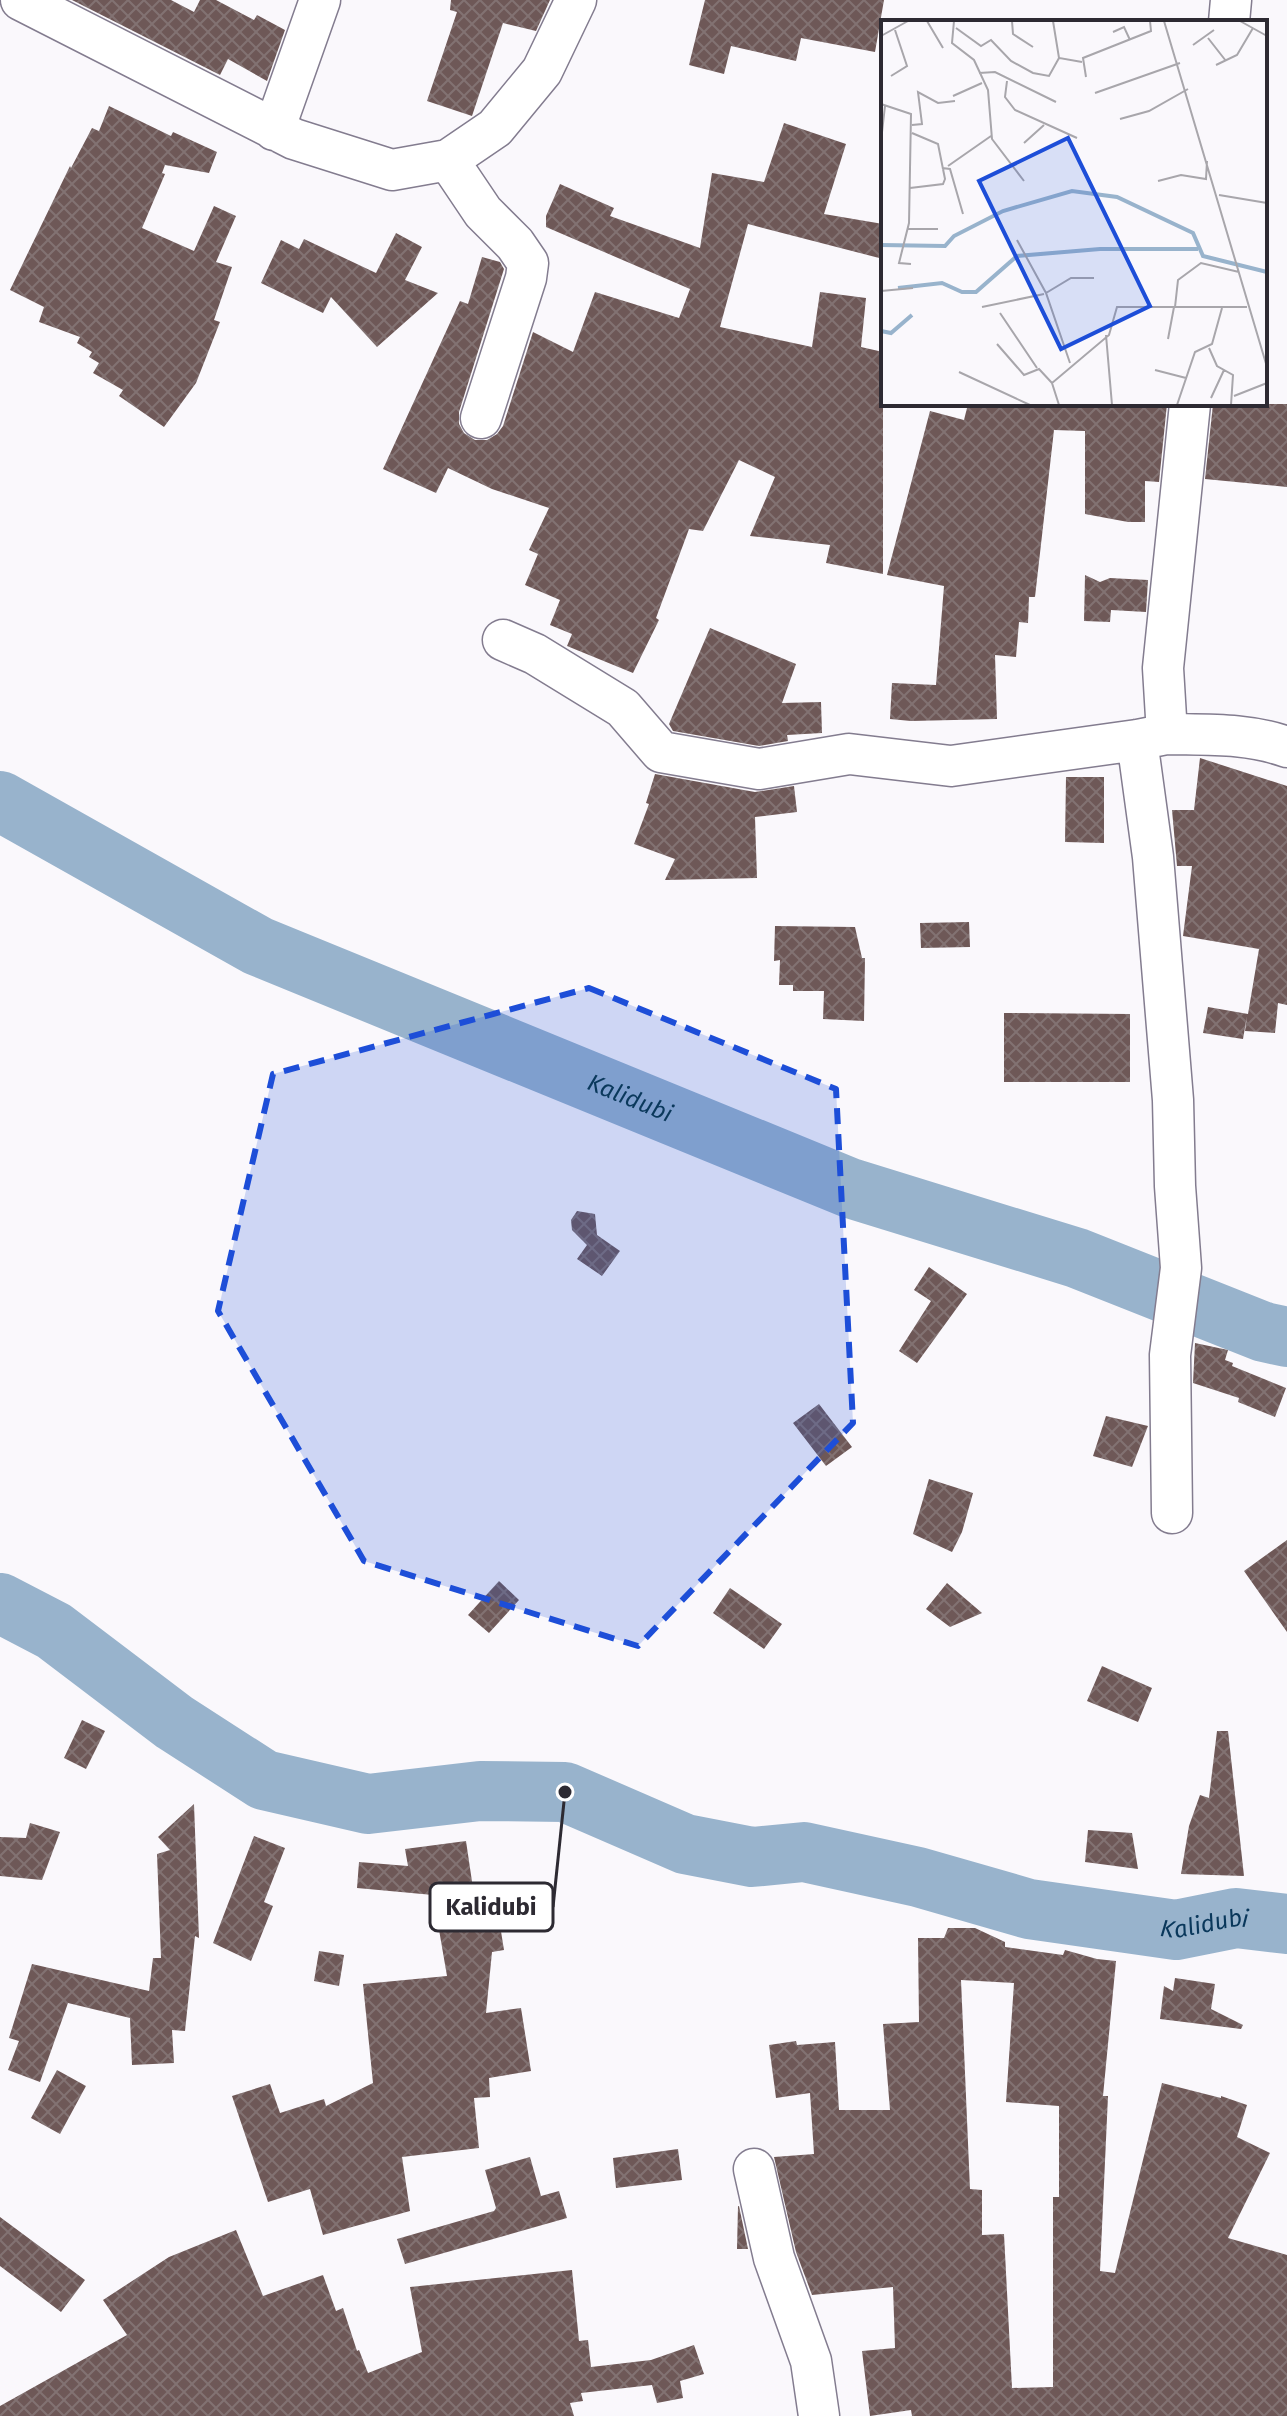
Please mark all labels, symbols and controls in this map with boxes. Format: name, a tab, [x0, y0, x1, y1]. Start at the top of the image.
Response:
inset map	[881, 20, 1267, 406]
water label: Kalidubi	[583, 1068, 677, 1128]
callout: Kalidubi	[430, 1883, 553, 1931]
text: Kalidubi	[445, 1893, 537, 1921]
water label: Kalidubi	[1158, 1903, 1250, 1944]

